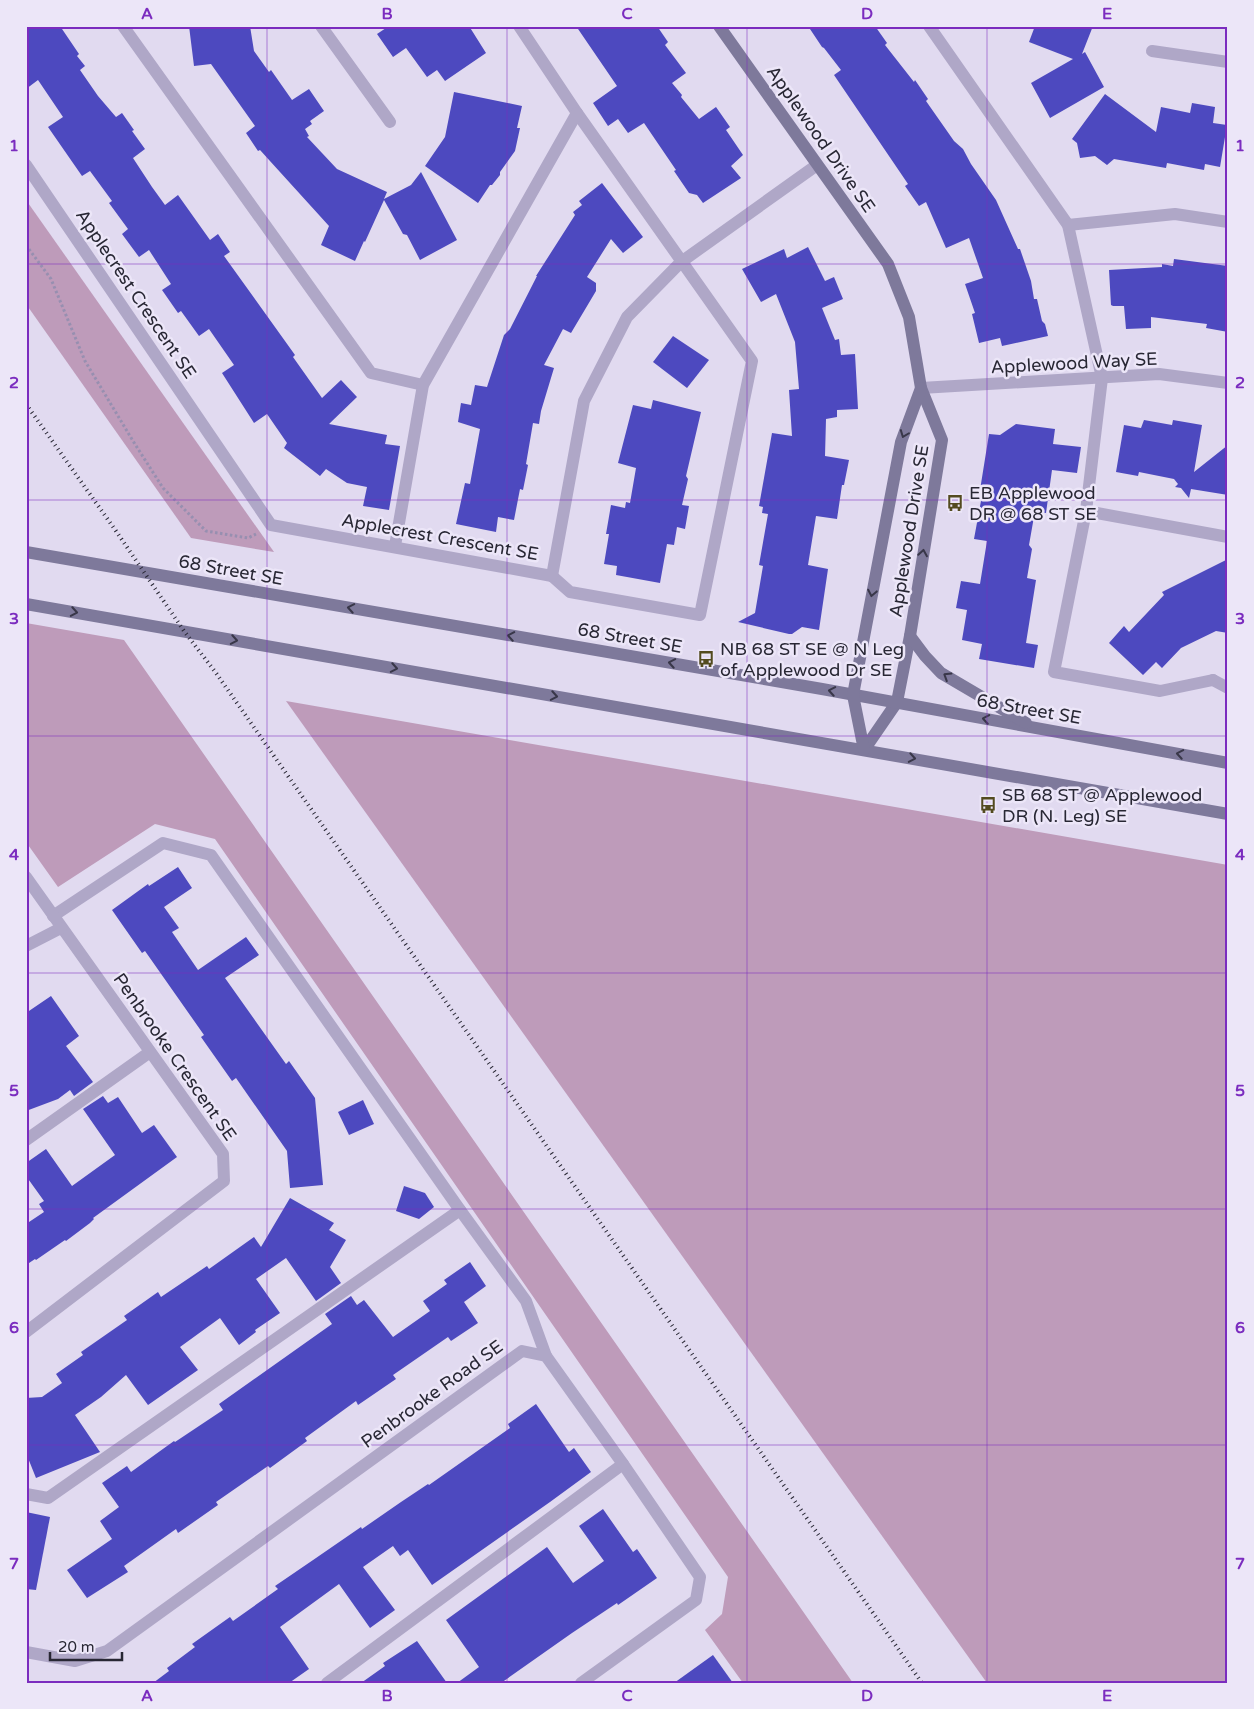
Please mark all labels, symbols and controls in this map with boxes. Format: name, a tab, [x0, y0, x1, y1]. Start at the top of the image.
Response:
text: A	[141, 4, 153, 24]
text: B	[381, 4, 393, 24]
text: C	[621, 4, 633, 24]
text: D	[861, 4, 873, 24]
text: E	[1102, 4, 1112, 24]
street label: Applewood Drive SE	[762, 61, 880, 217]
text: 1	[9, 136, 19, 156]
text: 1	[1235, 136, 1245, 156]
street label: Applecrest Crescent SE	[71, 205, 201, 383]
street label: Applewood Way SE	[990, 348, 1158, 378]
text: 2	[9, 373, 19, 393]
text: 2	[1235, 373, 1245, 393]
one-way arrow	[900, 429, 910, 438]
street label: Applewood Drive SE	[885, 443, 933, 619]
place label: EB Applewood DR @ 68 ST SE	[969, 482, 1097, 525]
bus stop icon: EB Applewood DR @ 68 ST SE	[945, 493, 965, 513]
street label: Applecrest Crescent SE	[340, 509, 540, 565]
one-way arrow	[918, 549, 928, 557]
street label: 68 Street SE	[177, 550, 285, 590]
one-way arrow	[868, 589, 878, 597]
one-way arrow	[347, 604, 356, 614]
one-way arrow	[70, 607, 79, 617]
text: 3	[9, 609, 19, 629]
text: 3	[1235, 609, 1245, 629]
street label: 68 Street SE	[576, 618, 684, 658]
one-way arrow	[507, 631, 516, 641]
one-way arrow	[230, 635, 239, 645]
place label: NB 68 ST SE @ N Leg of Applewood Dr SE	[720, 638, 904, 681]
bus stop icon: NB 68 ST SE @ N Leg of Applewood Dr SE	[696, 649, 716, 669]
one-way arrow	[667, 659, 676, 669]
one-way arrow	[390, 663, 399, 673]
one-way arrow	[944, 673, 953, 683]
one-way arrow	[827, 686, 836, 696]
street label: 68 Street SE	[975, 689, 1083, 729]
one-way arrow	[550, 691, 559, 701]
one-way arrow	[982, 715, 991, 725]
one-way arrow	[1175, 749, 1184, 760]
one-way arrow	[908, 753, 916, 763]
place label: SB 68 ST @ Applewood DR (N. Leg) SE	[1002, 784, 1202, 827]
bus stop icon: SB 68 ST @ Applewood DR (N. Leg) SE	[978, 795, 998, 815]
text: 4	[9, 845, 19, 865]
text: 4	[1235, 845, 1245, 865]
street label: Penbrooke Crescent SE	[109, 969, 241, 1145]
text: 5	[9, 1081, 19, 1101]
text: 5	[1235, 1081, 1245, 1101]
text: 6	[9, 1318, 19, 1338]
text: 6	[1235, 1318, 1245, 1338]
street label: Penbrooke Road SE	[357, 1335, 507, 1453]
text: 7	[9, 1554, 19, 1574]
text: 7	[1235, 1554, 1245, 1574]
scale bar	[50, 1629, 122, 1661]
text: 20 m	[58, 1638, 95, 1656]
text: A	[141, 1686, 153, 1706]
text: B	[381, 1686, 393, 1706]
text: C	[621, 1686, 633, 1706]
text: D	[861, 1686, 873, 1706]
text: E	[1102, 1686, 1112, 1706]

